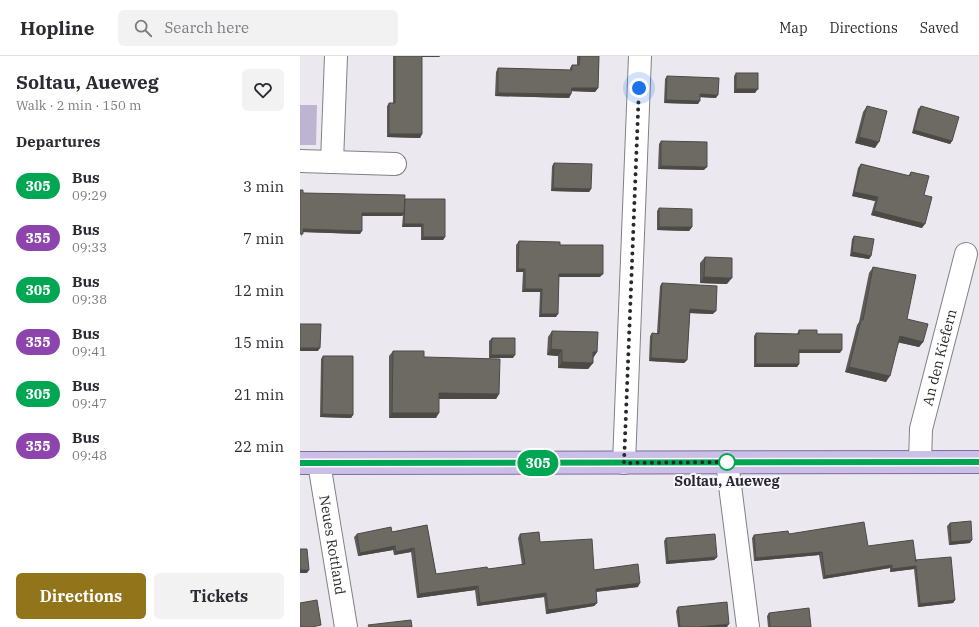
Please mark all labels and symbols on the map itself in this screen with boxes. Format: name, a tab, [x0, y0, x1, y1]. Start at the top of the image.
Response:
your location	[629, 78, 649, 98]
street label: An den Kiefern	[918, 307, 961, 408]
line badge: 305	[515, 450, 561, 476]
marker: Soltau, Aueweg	[718, 453, 736, 471]
place label: Soltau, Aueweg	[674, 472, 781, 490]
street label: Neues Rottland	[315, 494, 350, 597]

